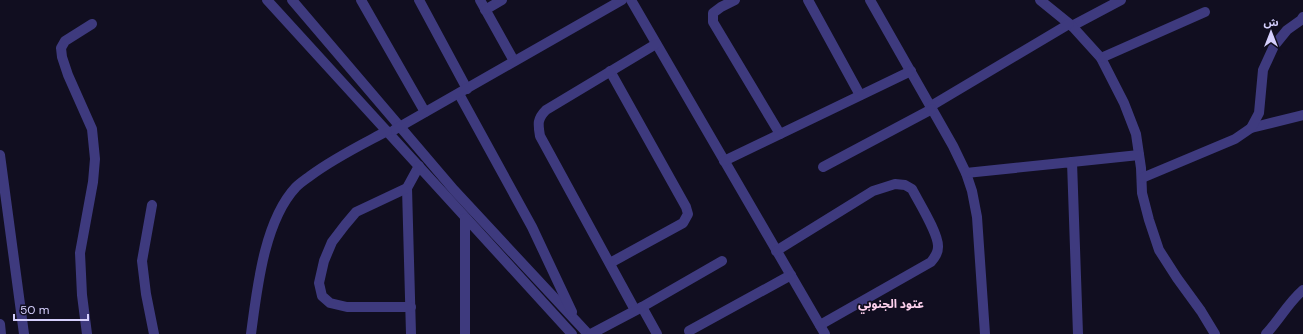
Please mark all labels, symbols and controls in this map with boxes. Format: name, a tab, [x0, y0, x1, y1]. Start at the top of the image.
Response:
north arrow	[1251, 12, 1291, 52]
text: ش	[1263, 15, 1279, 29]
scale bar	[14, 296, 88, 322]
district label: عتود الجنوبي	[858, 296, 924, 314]
text: 50 m	[20, 302, 49, 318]

